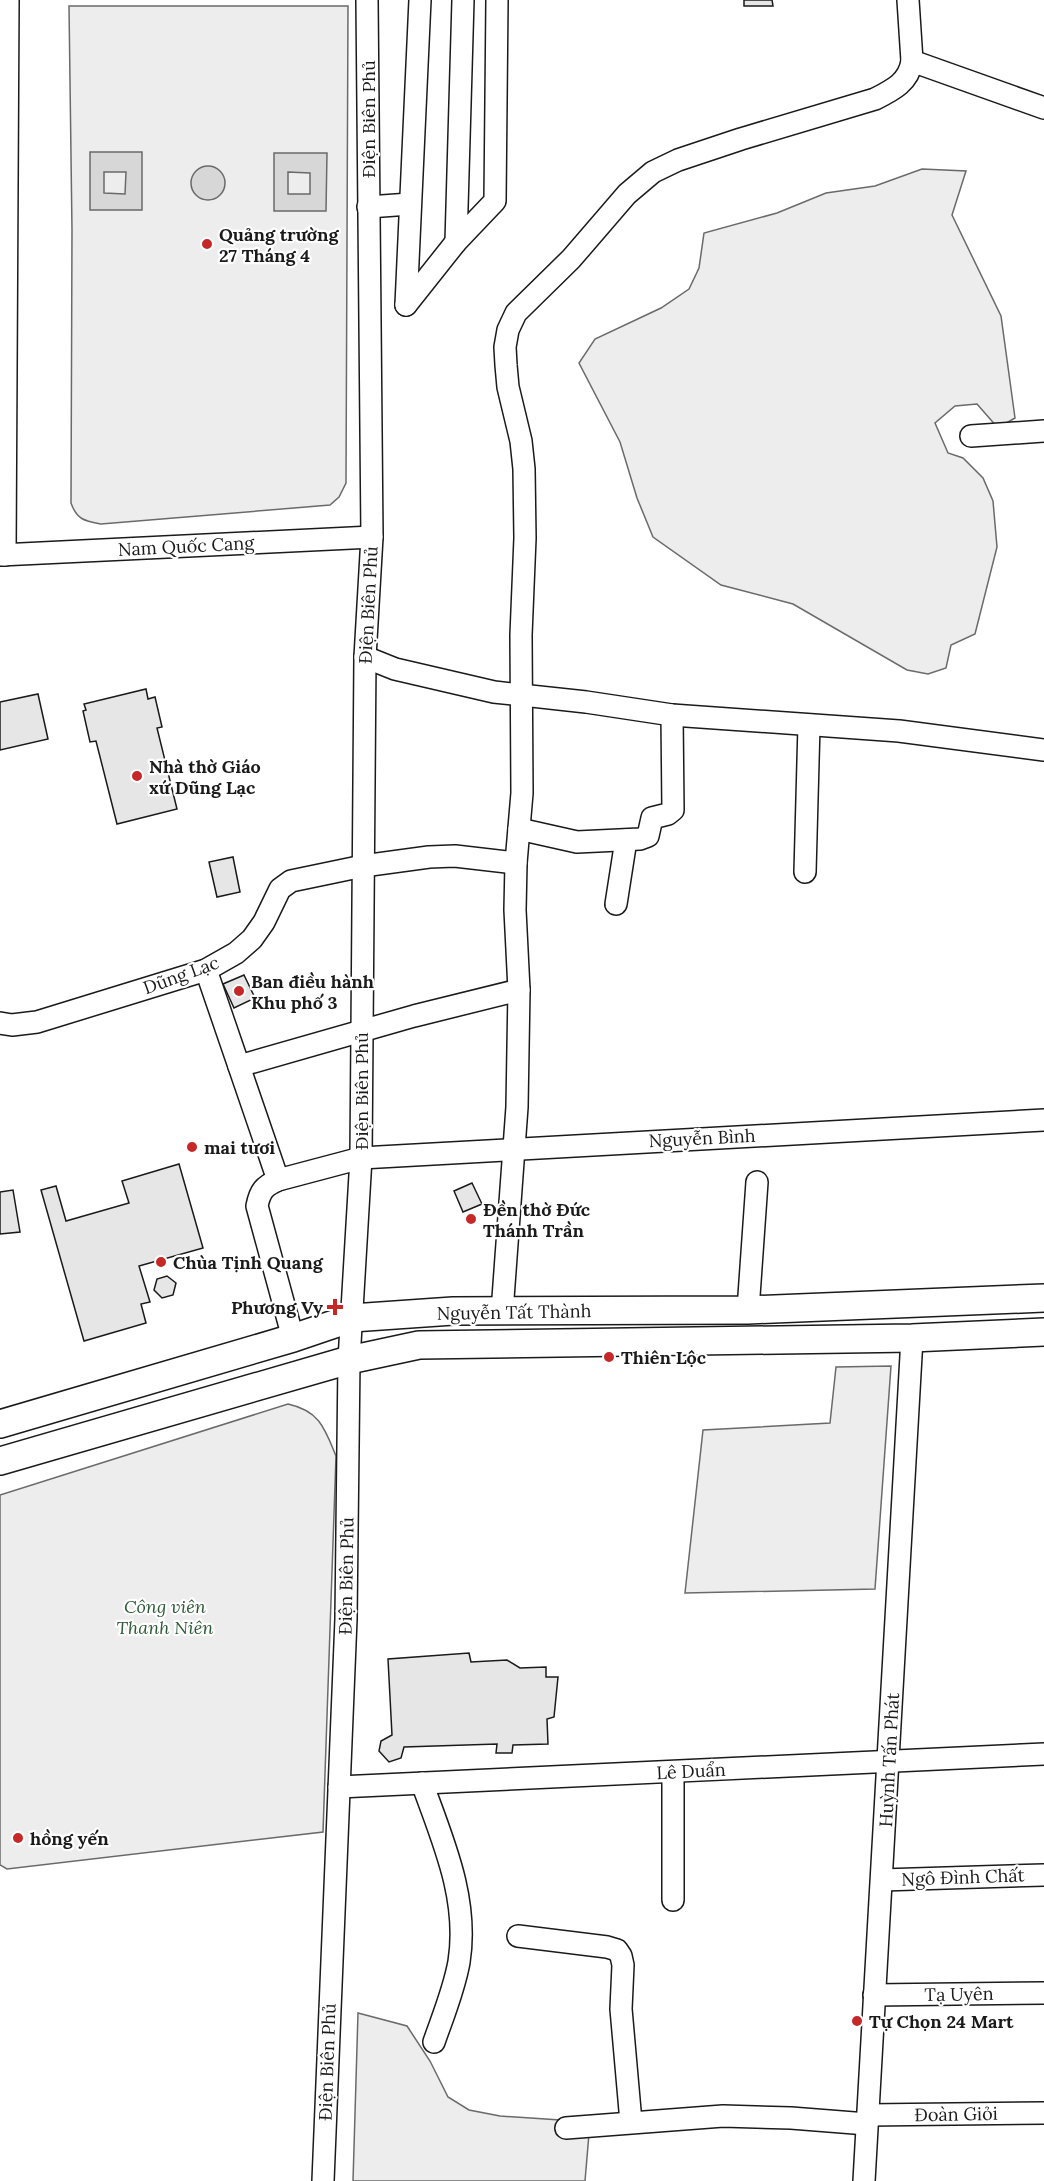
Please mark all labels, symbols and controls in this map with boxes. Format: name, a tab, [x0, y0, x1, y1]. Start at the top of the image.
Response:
street label: Điện Biên Phủ	[357, 60, 380, 178]
place label: Quảng trường 27 Tháng 4	[219, 223, 340, 267]
marker: Quảng trường 27 Tháng 4	[200, 237, 214, 251]
street label: Nam Quốc Cang	[117, 531, 256, 561]
street label: Điện Biên Phủ	[353, 545, 383, 664]
place label: Nhà thờ Giáo xứ Dũng Lạc	[149, 755, 261, 799]
marker: Nhà thờ Giáo xứ Dũng Lạc	[130, 769, 144, 783]
street label: Dũng Lạc	[140, 951, 222, 999]
place label: Ban điều hành Khu phố 3	[251, 970, 374, 1014]
marker: Ban điều hành Khu phố 3	[232, 984, 246, 998]
street label: Điện Biên Phủ	[350, 1032, 373, 1150]
street label: Nguyễn Bình	[648, 1124, 756, 1152]
place label: mai tươi	[204, 1136, 275, 1159]
marker: mai tươi	[185, 1140, 199, 1154]
place label: Đền thờ Đức Thánh Trần	[483, 1198, 591, 1242]
marker: Đền thờ Đức Thánh Trần	[464, 1212, 478, 1226]
place label: Chùa Tịnh Quang	[173, 1251, 324, 1274]
marker: Chùa Tịnh Quang	[154, 1255, 168, 1269]
place label: Phương Vy	[231, 1296, 323, 1319]
street label: Nguyễn Tất Thành	[436, 1299, 592, 1325]
marker: Phương Vy	[328, 1300, 342, 1314]
place label: Thiên Lộc	[621, 1346, 707, 1369]
marker: Thiên Lộc	[602, 1350, 616, 1364]
street label: Điện Biên Phủ	[333, 1517, 359, 1635]
park label: Công viên Thanh Niên	[117, 1595, 213, 1639]
street label: Huỳnh Tấn Phát	[874, 1692, 904, 1828]
street label: Lê Duẩn	[656, 1758, 726, 1784]
place label: hồng yến	[30, 1827, 109, 1850]
marker: hồng yến	[11, 1831, 25, 1845]
street label: Ngô Đình Chất	[901, 1863, 1025, 1891]
street label: Tạ Uyên	[924, 1982, 994, 2006]
street label: Điện Biên Phủ	[313, 2003, 341, 2121]
place label: Tự Chọn 24 Mart	[869, 2010, 1014, 2033]
marker: Tự Chọn 24 Mart	[850, 2014, 864, 2028]
street label: Đoàn Giỏi	[914, 2102, 998, 2126]

